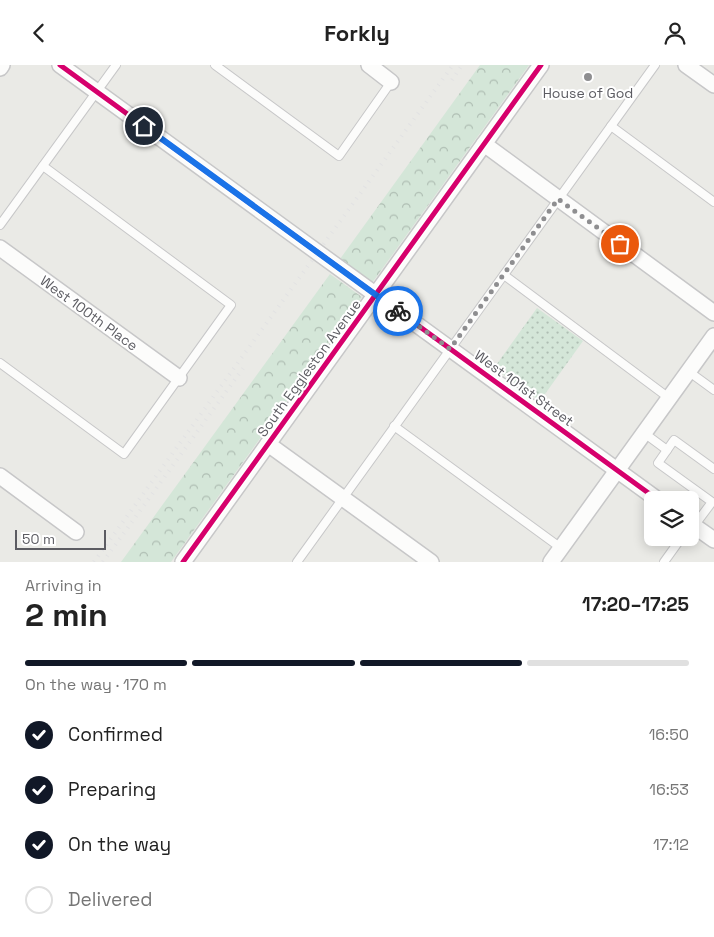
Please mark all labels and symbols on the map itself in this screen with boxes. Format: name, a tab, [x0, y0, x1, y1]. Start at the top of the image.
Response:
marker: House of God	[582, 71, 594, 83]
place label: House of God	[543, 84, 633, 102]
pin	[123, 105, 165, 147]
pin	[599, 223, 641, 265]
street label: West 100th Place	[37, 272, 141, 354]
courier	[373, 286, 423, 336]
street label: South Eggleston Avenue	[253, 296, 365, 440]
street label: West 101st Street	[471, 346, 577, 430]
scale bar	[15, 527, 106, 550]

